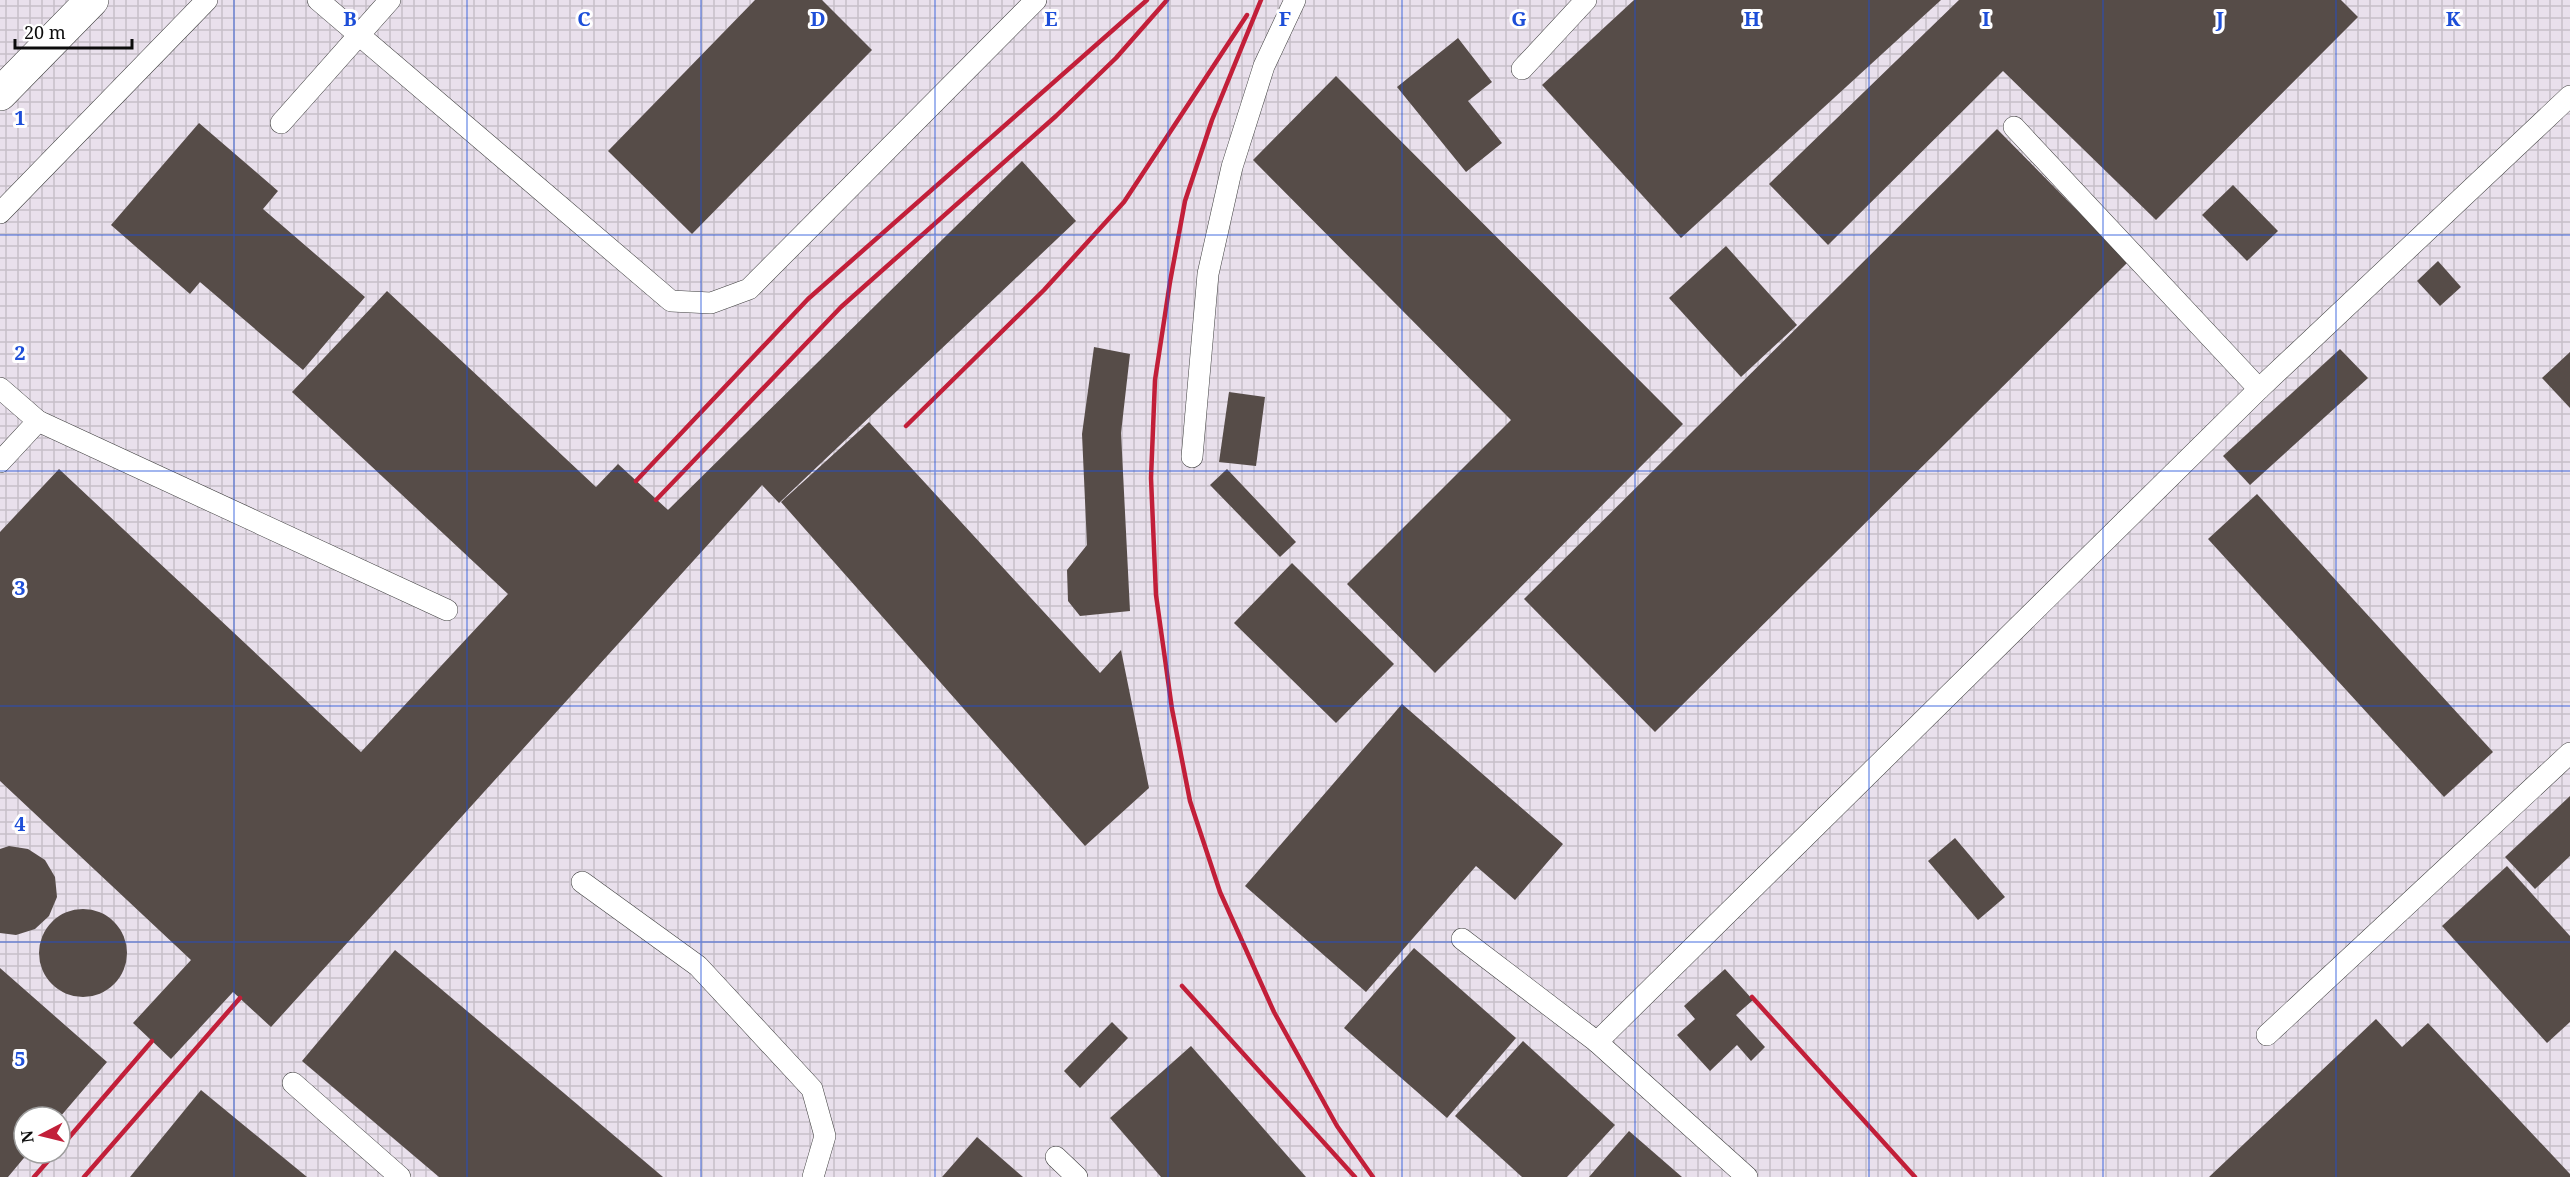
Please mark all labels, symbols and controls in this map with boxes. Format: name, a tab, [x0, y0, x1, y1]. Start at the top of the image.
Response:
text: B	[343, 5, 357, 32]
text: C	[577, 5, 591, 32]
text: D	[810, 5, 826, 32]
text: E	[1044, 5, 1058, 32]
text: F	[1279, 5, 1291, 32]
text: G	[1511, 5, 1527, 32]
text: H	[1744, 5, 1760, 32]
text: I	[1982, 5, 1990, 32]
text: J	[2215, 5, 2224, 32]
text: K	[2446, 5, 2461, 32]
scale bar	[15, 12, 132, 50]
text: 20 m	[24, 20, 66, 44]
text: 1	[14, 104, 26, 131]
text: 2	[14, 339, 26, 366]
text: 3	[14, 574, 26, 601]
text: 4	[14, 810, 26, 837]
text: 5	[14, 1045, 26, 1072]
north arrow	[12, 1105, 72, 1165]
text: N	[15, 1129, 39, 1144]

